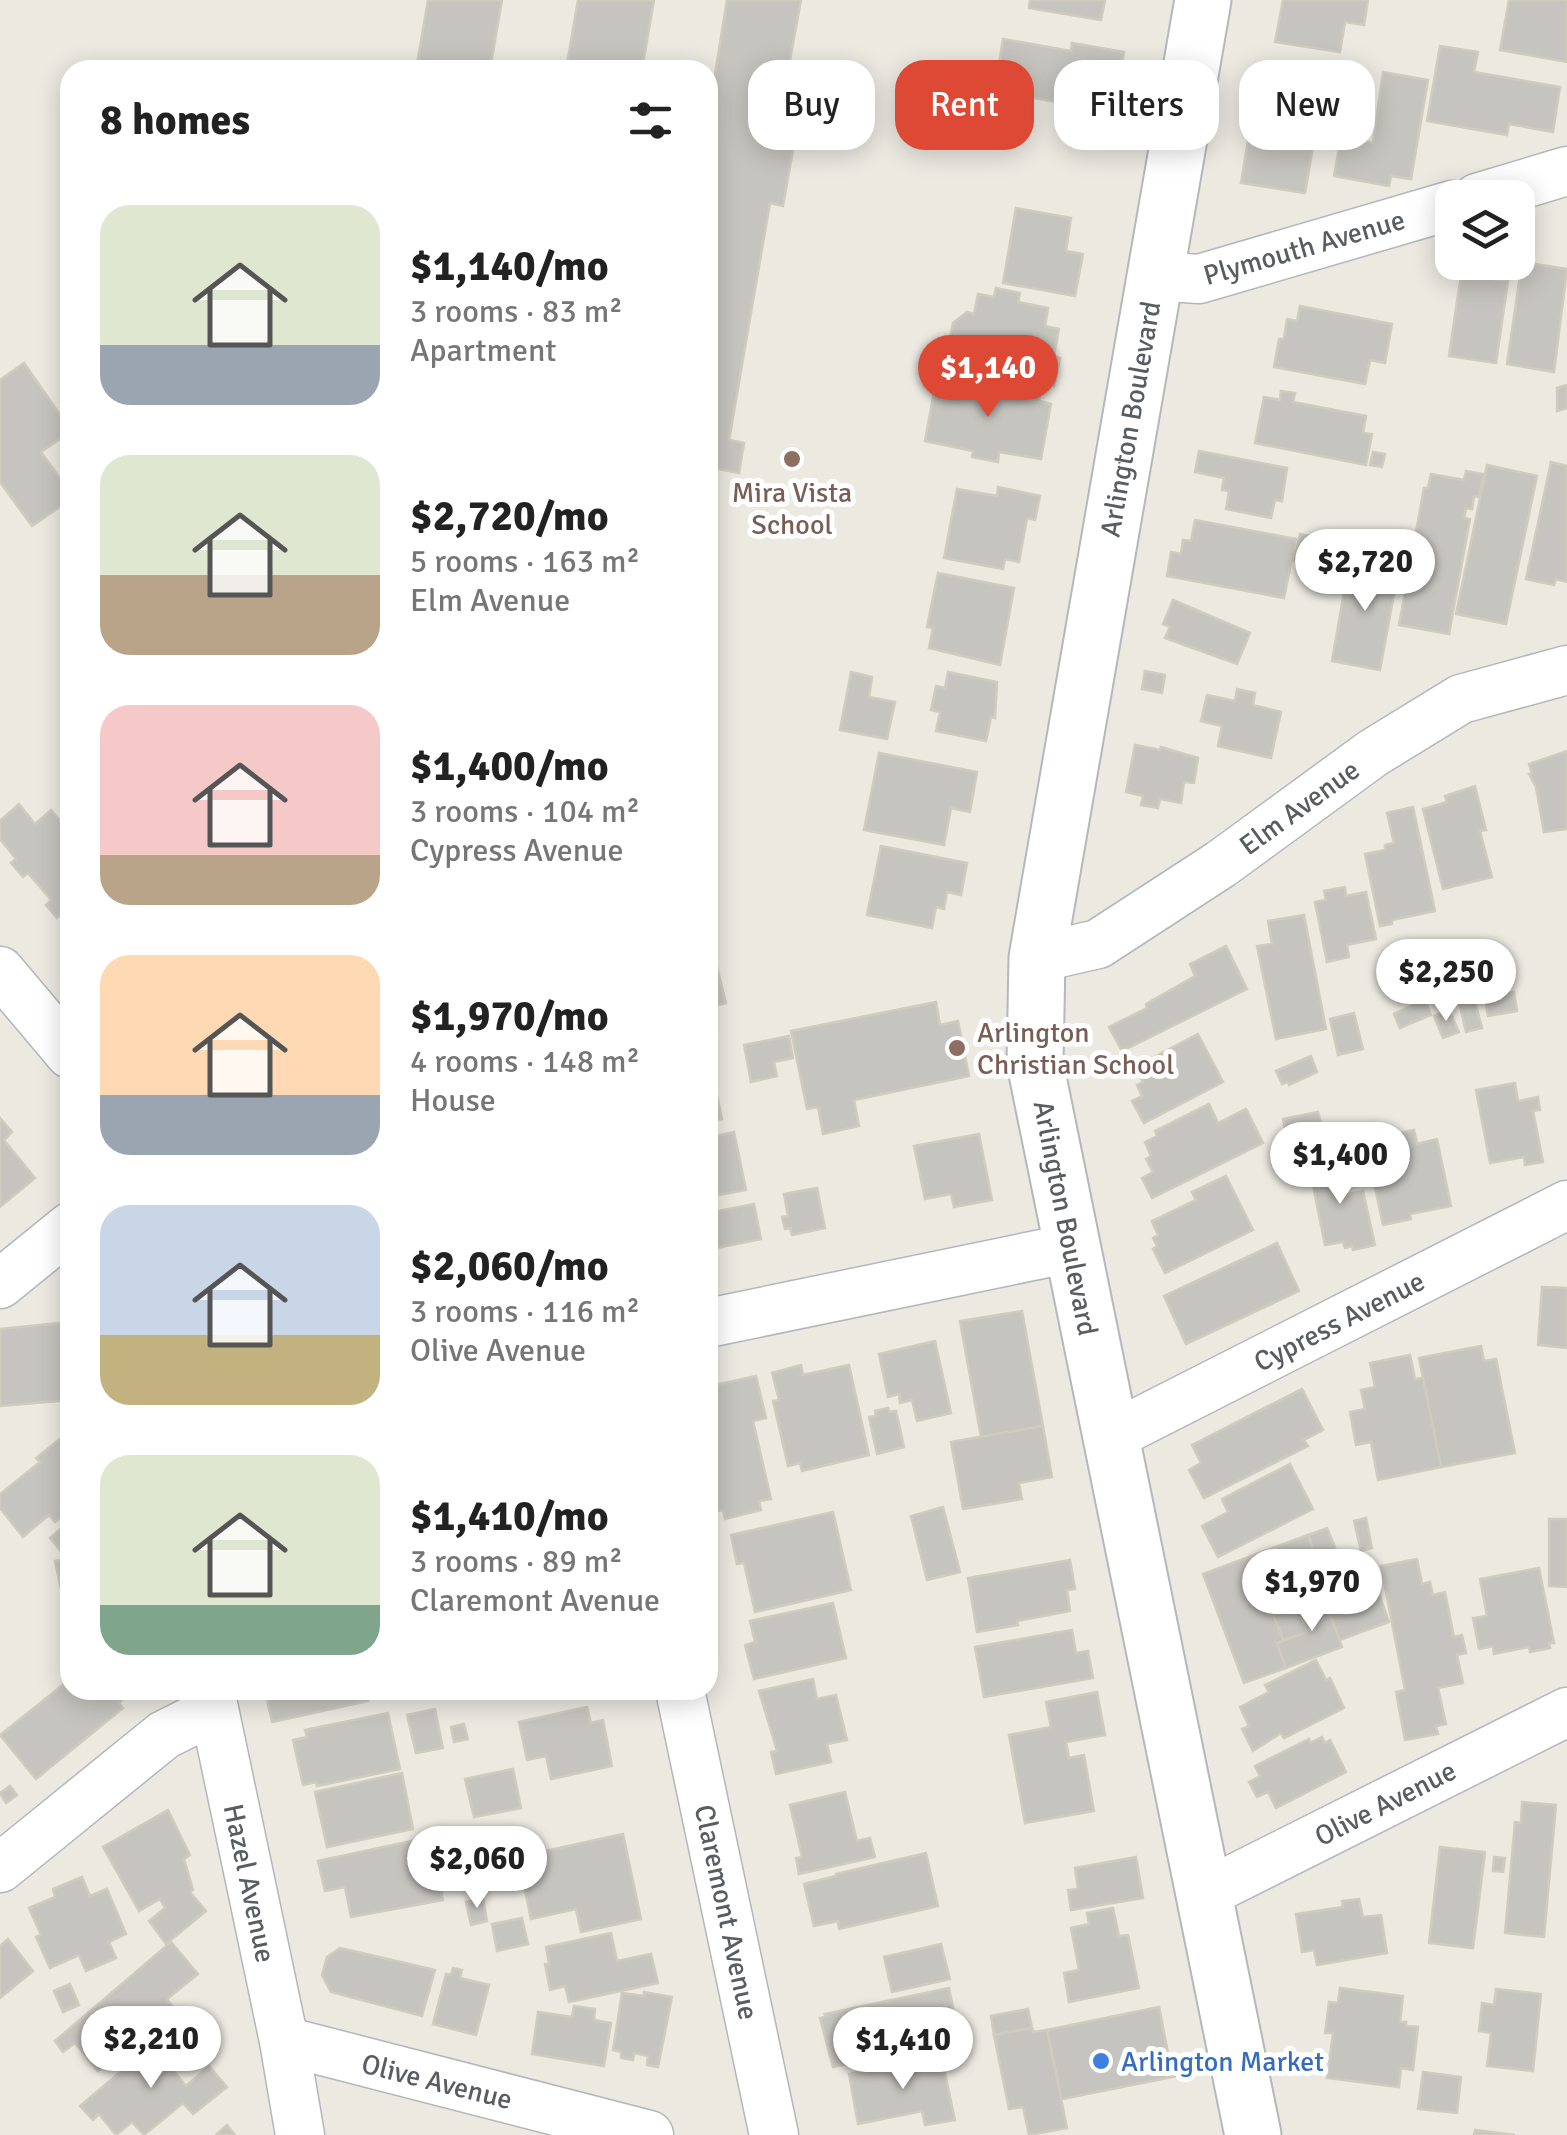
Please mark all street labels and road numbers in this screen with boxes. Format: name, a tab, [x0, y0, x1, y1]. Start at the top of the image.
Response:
street label: Plymouth Avenue	[1200, 203, 1409, 293]
street label: Arlington Boulevard	[1093, 299, 1168, 540]
street label: Elm Avenue	[1233, 753, 1366, 863]
street label: Arlington Boulevard	[1026, 1098, 1105, 1339]
street label: Cypress Avenue	[1248, 1264, 1430, 1379]
street label: Olive Avenue	[1309, 1754, 1462, 1854]
street label: Hazel Avenue	[216, 1801, 282, 1966]
street label: Claremont Avenue	[687, 1802, 765, 2023]
street label: Olive Avenue	[358, 2047, 516, 2117]

